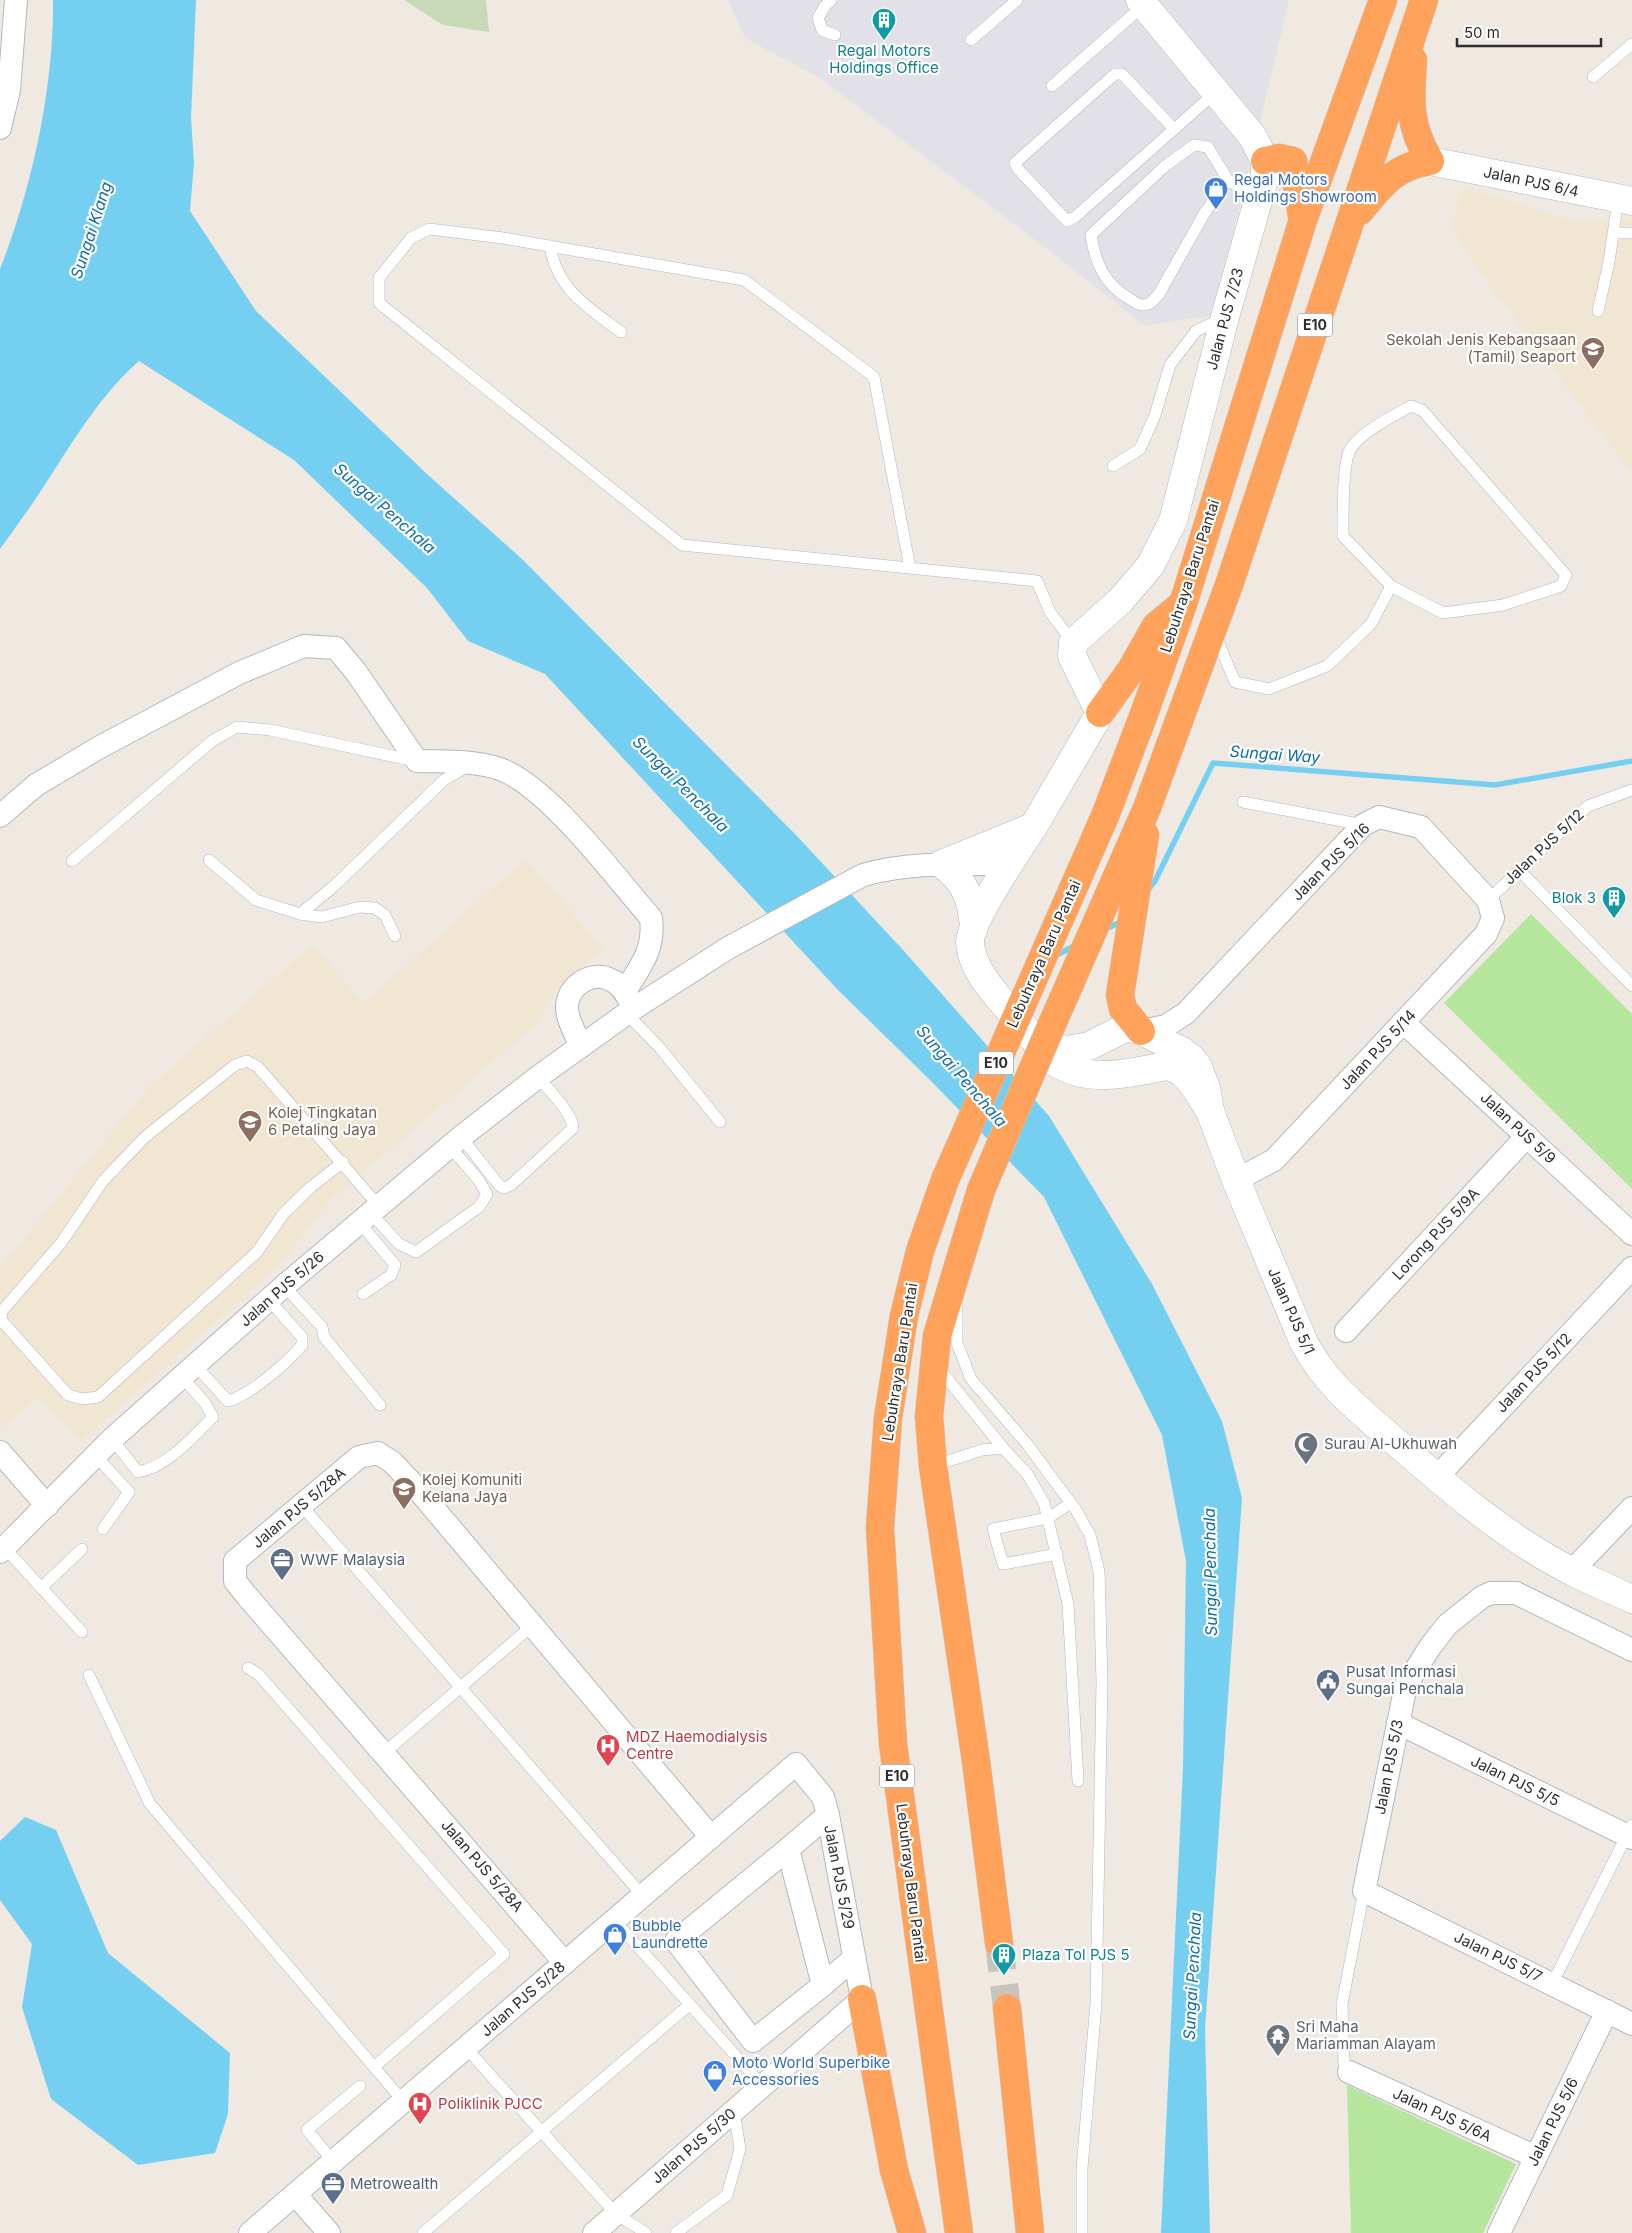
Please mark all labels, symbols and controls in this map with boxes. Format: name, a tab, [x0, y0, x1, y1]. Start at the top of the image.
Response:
building icon: Regal Motors Holdings Office	[871, 7, 897, 41]
scale bar	[1457, 15, 1601, 47]
text: 50 m	[1464, 23, 1500, 42]
place label: Regal Motors Holdings Office	[829, 41, 939, 77]
street label: Jalan PJS 6/4	[1482, 162, 1581, 201]
place label: Regal Motors Holdings Showroom	[1234, 170, 1377, 206]
shop icon: Regal Motors Holdings Showroom	[1203, 176, 1229, 210]
water label: Sungai Klang	[66, 179, 116, 281]
street label: Jalan PJS 7/23	[1202, 266, 1247, 372]
road number: E10	[1298, 314, 1332, 336]
place label: Sekolah Jenis Kebangsaan (Tamil) Seaport	[1386, 330, 1576, 366]
school or university icon: Sekolah Jenis Kebangsaan (Tamil) Seaport	[1580, 336, 1606, 370]
water label: Sungai Penchala	[330, 458, 440, 558]
street label: Lebuhraya Baru Pantai	[1156, 497, 1223, 655]
water label: Sungai Penchala	[629, 732, 733, 836]
water label: Sungai Way	[1229, 741, 1322, 767]
street label: Jalan PJS 5/12	[1500, 805, 1588, 889]
street label: Jalan PJS 5/16	[1288, 819, 1374, 905]
street label: Lebuhraya Baru Pantai	[1002, 877, 1085, 1031]
building icon: Blok 3	[1601, 885, 1627, 919]
place label: Blok 3	[1552, 888, 1596, 907]
street label: Jalan PJS 5/14	[1336, 1006, 1420, 1094]
water label: Sungai Penchala	[912, 1021, 1012, 1131]
road number: E10	[978, 1052, 1014, 1074]
street label: Jalan PJS 5/9	[1477, 1088, 1560, 1167]
place label: Kolej Tingkatan 6 Petaling Jaya	[268, 1103, 377, 1139]
school or university icon: Kolej Tingkatan 6 Petaling Jaya	[237, 1109, 263, 1143]
street label: Lorong PJS 5/9A	[1388, 1184, 1483, 1284]
street label: Jalan PJS 5/26	[236, 1247, 328, 1330]
street label: Jalan PJS 5/1	[1264, 1264, 1319, 1357]
street label: Lebuhraya Baru Pantai	[878, 1281, 921, 1442]
street label: Jalan PJS 5/12	[1492, 1329, 1576, 1417]
mosque icon: Surau Al-Ukhuwah	[1293, 1431, 1319, 1465]
place label: Surau Al-Ukhuwah	[1324, 1434, 1457, 1453]
street label: Jalan PJS 5/28A	[248, 1463, 349, 1552]
place label: Kolej Komuniti Kelana Jaya	[422, 1470, 522, 1506]
school or university icon: Kolej Komuniti Kelana Jaya	[391, 1476, 417, 1510]
water label: Sungai Penchala	[1199, 1508, 1221, 1636]
office icon: WWF Malaysia	[269, 1547, 295, 1581]
place label: WWF Malaysia	[300, 1550, 405, 1569]
place label: Pusat Informasi Sungai Penchala	[1346, 1662, 1464, 1698]
public building icon: Pusat Informasi Sungai Penchala	[1315, 1668, 1341, 1702]
street label: Jalan PJS 5/3	[1370, 1718, 1407, 1816]
place label: MDZ Haemodialysis Centre	[626, 1727, 767, 1763]
hospital icon: MDZ Haemodialysis Centre	[595, 1733, 621, 1767]
street label: Jalan PJS 5/5	[1468, 1751, 1563, 1810]
road number: E10	[880, 1764, 914, 1788]
street label: Lebuhraya Baru Pantai	[892, 1802, 931, 1963]
street label: Jalan PJS 5/28A	[437, 1816, 528, 1916]
street label: Jalan PJS 5/29	[820, 1823, 859, 1931]
water label: Sungai Penchala	[1179, 1911, 1205, 2040]
place label: Bubble Laundrette	[632, 1916, 708, 1952]
shop icon: Bubble Laundrette	[602, 1922, 628, 1956]
street label: Jalan PJS 5/7	[1451, 1927, 1545, 1986]
building icon: Plaza Tol PJS 5	[991, 1942, 1017, 1976]
place label: Plaza Tol PJS 5	[1022, 1945, 1130, 1964]
street label: Jalan PJS 5/28	[477, 1957, 569, 2040]
place label: Sri Maha Mariamman Alayam	[1296, 2017, 1436, 2053]
temple icon: Sri Maha Mariamman Alayam	[1265, 2023, 1291, 2057]
place label: Moto World Superbike Accessories	[732, 2053, 890, 2089]
shop icon: Moto World Superbike Accessories	[702, 2059, 728, 2093]
street label: Jalan PJS 5/6	[1523, 2074, 1582, 2169]
street label: Jalan PJS 5/6A	[1390, 2083, 1495, 2146]
hospital icon: Poliklinik PJCC	[407, 2091, 433, 2125]
place label: Poliklinik PJCC	[438, 2094, 543, 2113]
street label: Jalan PJS 5/30	[647, 2104, 740, 2188]
office icon: Metrowealth	[320, 2171, 346, 2205]
place label: Metrowealth	[350, 2174, 438, 2193]

